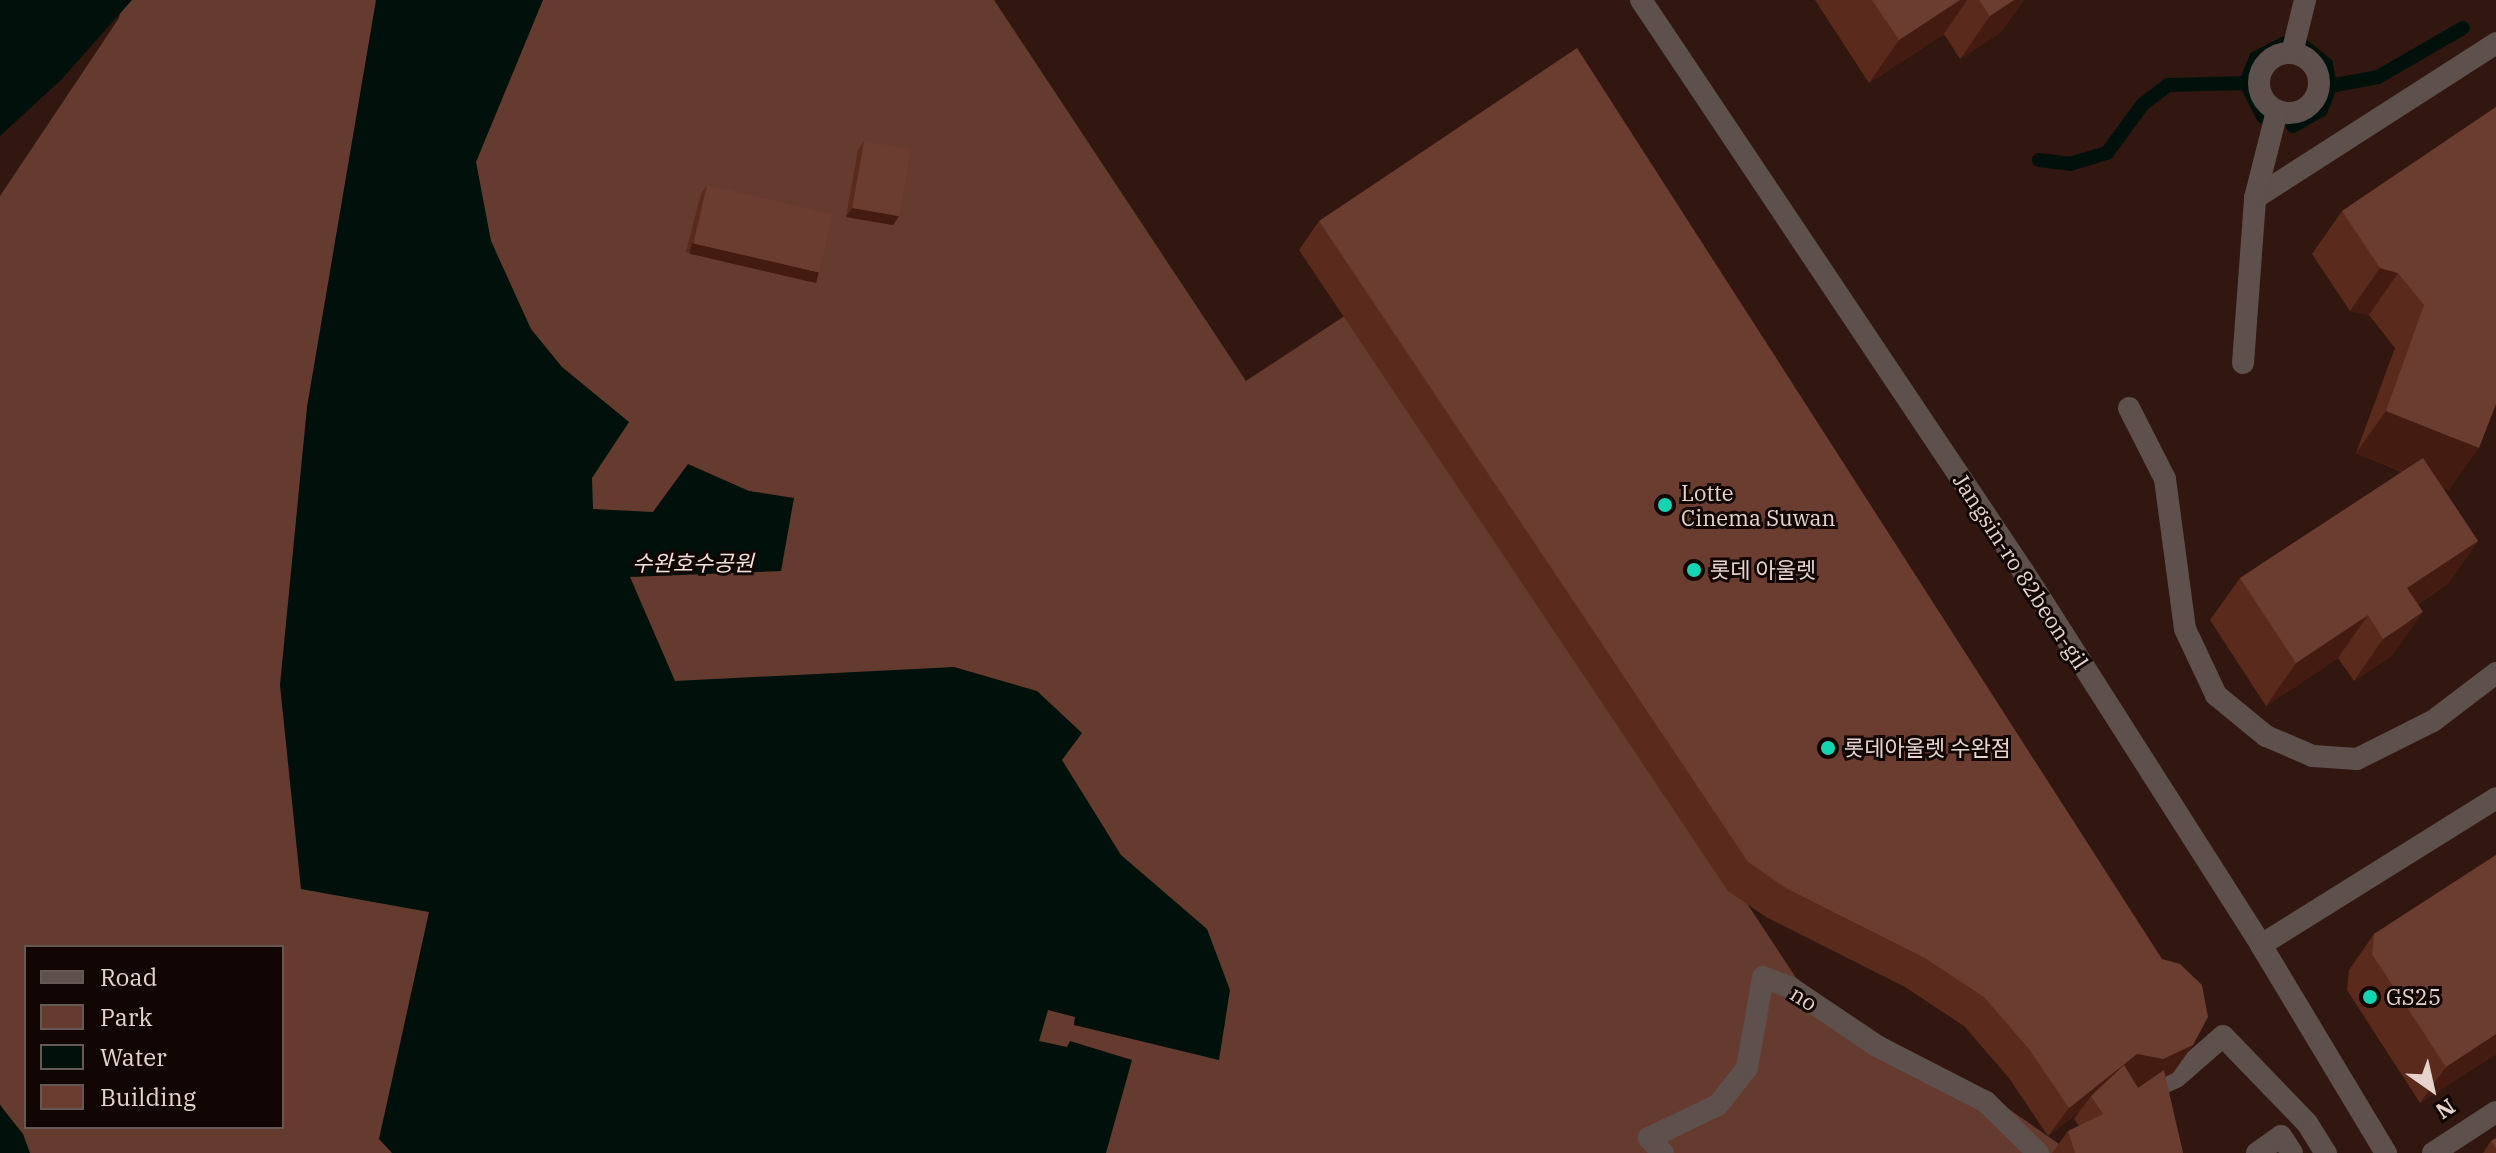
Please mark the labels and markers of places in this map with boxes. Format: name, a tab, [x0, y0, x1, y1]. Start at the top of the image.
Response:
place label: Lotte Cinema Suwan	[1681, 479, 1836, 530]
marker: Lotte Cinema Suwan	[1656, 496, 1674, 514]
place label: 롯데 아울렛	[1710, 557, 1816, 583]
marker: 롯데 아울렛	[1685, 561, 1703, 579]
place label: 롯데아울렛 수완점	[1844, 735, 2011, 761]
marker: 롯데아울렛 수완점	[1819, 739, 1837, 757]
place label: GS25	[2386, 984, 2441, 1010]
marker: GS25	[2361, 988, 2379, 1006]

